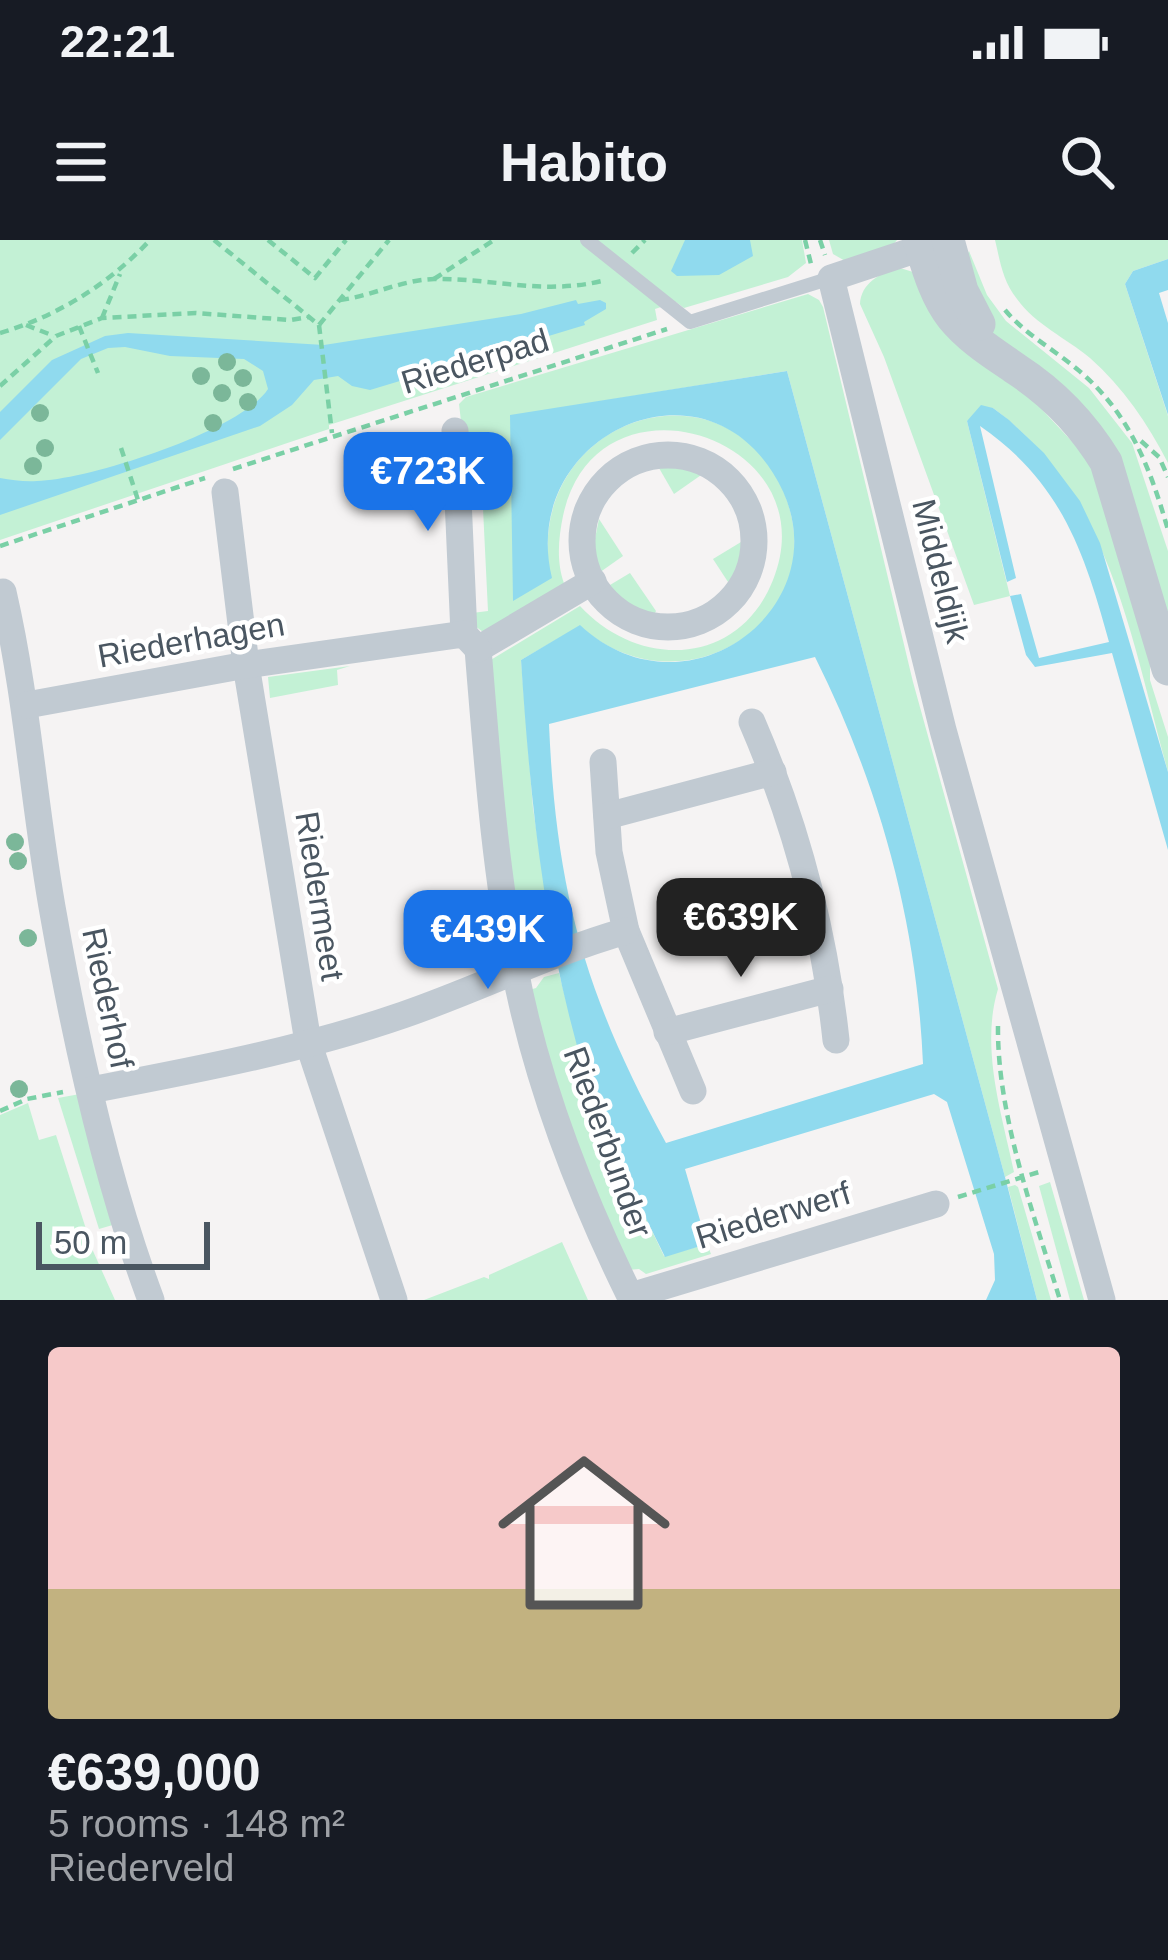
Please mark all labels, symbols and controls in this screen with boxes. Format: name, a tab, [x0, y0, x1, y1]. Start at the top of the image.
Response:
text: 22:21	[60, 16, 175, 67]
icon: menu	[48, 129, 114, 195]
icon: search	[1054, 129, 1120, 195]
text: Habito	[500, 132, 668, 192]
street label: Riederpad	[397, 321, 553, 401]
pin: €723K	[344, 432, 512, 534]
text: €723K	[371, 449, 485, 492]
street label: Middeldijk	[905, 495, 977, 647]
street label: Riederhagen	[95, 605, 287, 675]
street label: Riedermeet	[288, 809, 352, 983]
pin: €639K	[657, 878, 825, 980]
pin: €439K	[404, 890, 572, 992]
text: €639K	[684, 895, 798, 938]
text: €439K	[431, 907, 545, 950]
street label: Riederhof	[75, 924, 141, 1073]
street label: Riederbunder	[556, 1042, 660, 1242]
street label: Riederwerf	[691, 1174, 855, 1256]
scale bar	[36, 1216, 210, 1269]
text: 50 m	[54, 1224, 127, 1261]
icon: home	[476, 1425, 692, 1641]
text: €639,000	[48, 1744, 261, 1801]
text: 5 rooms · 148 m²	[48, 1802, 345, 1845]
text: Riederveld	[48, 1846, 234, 1889]

